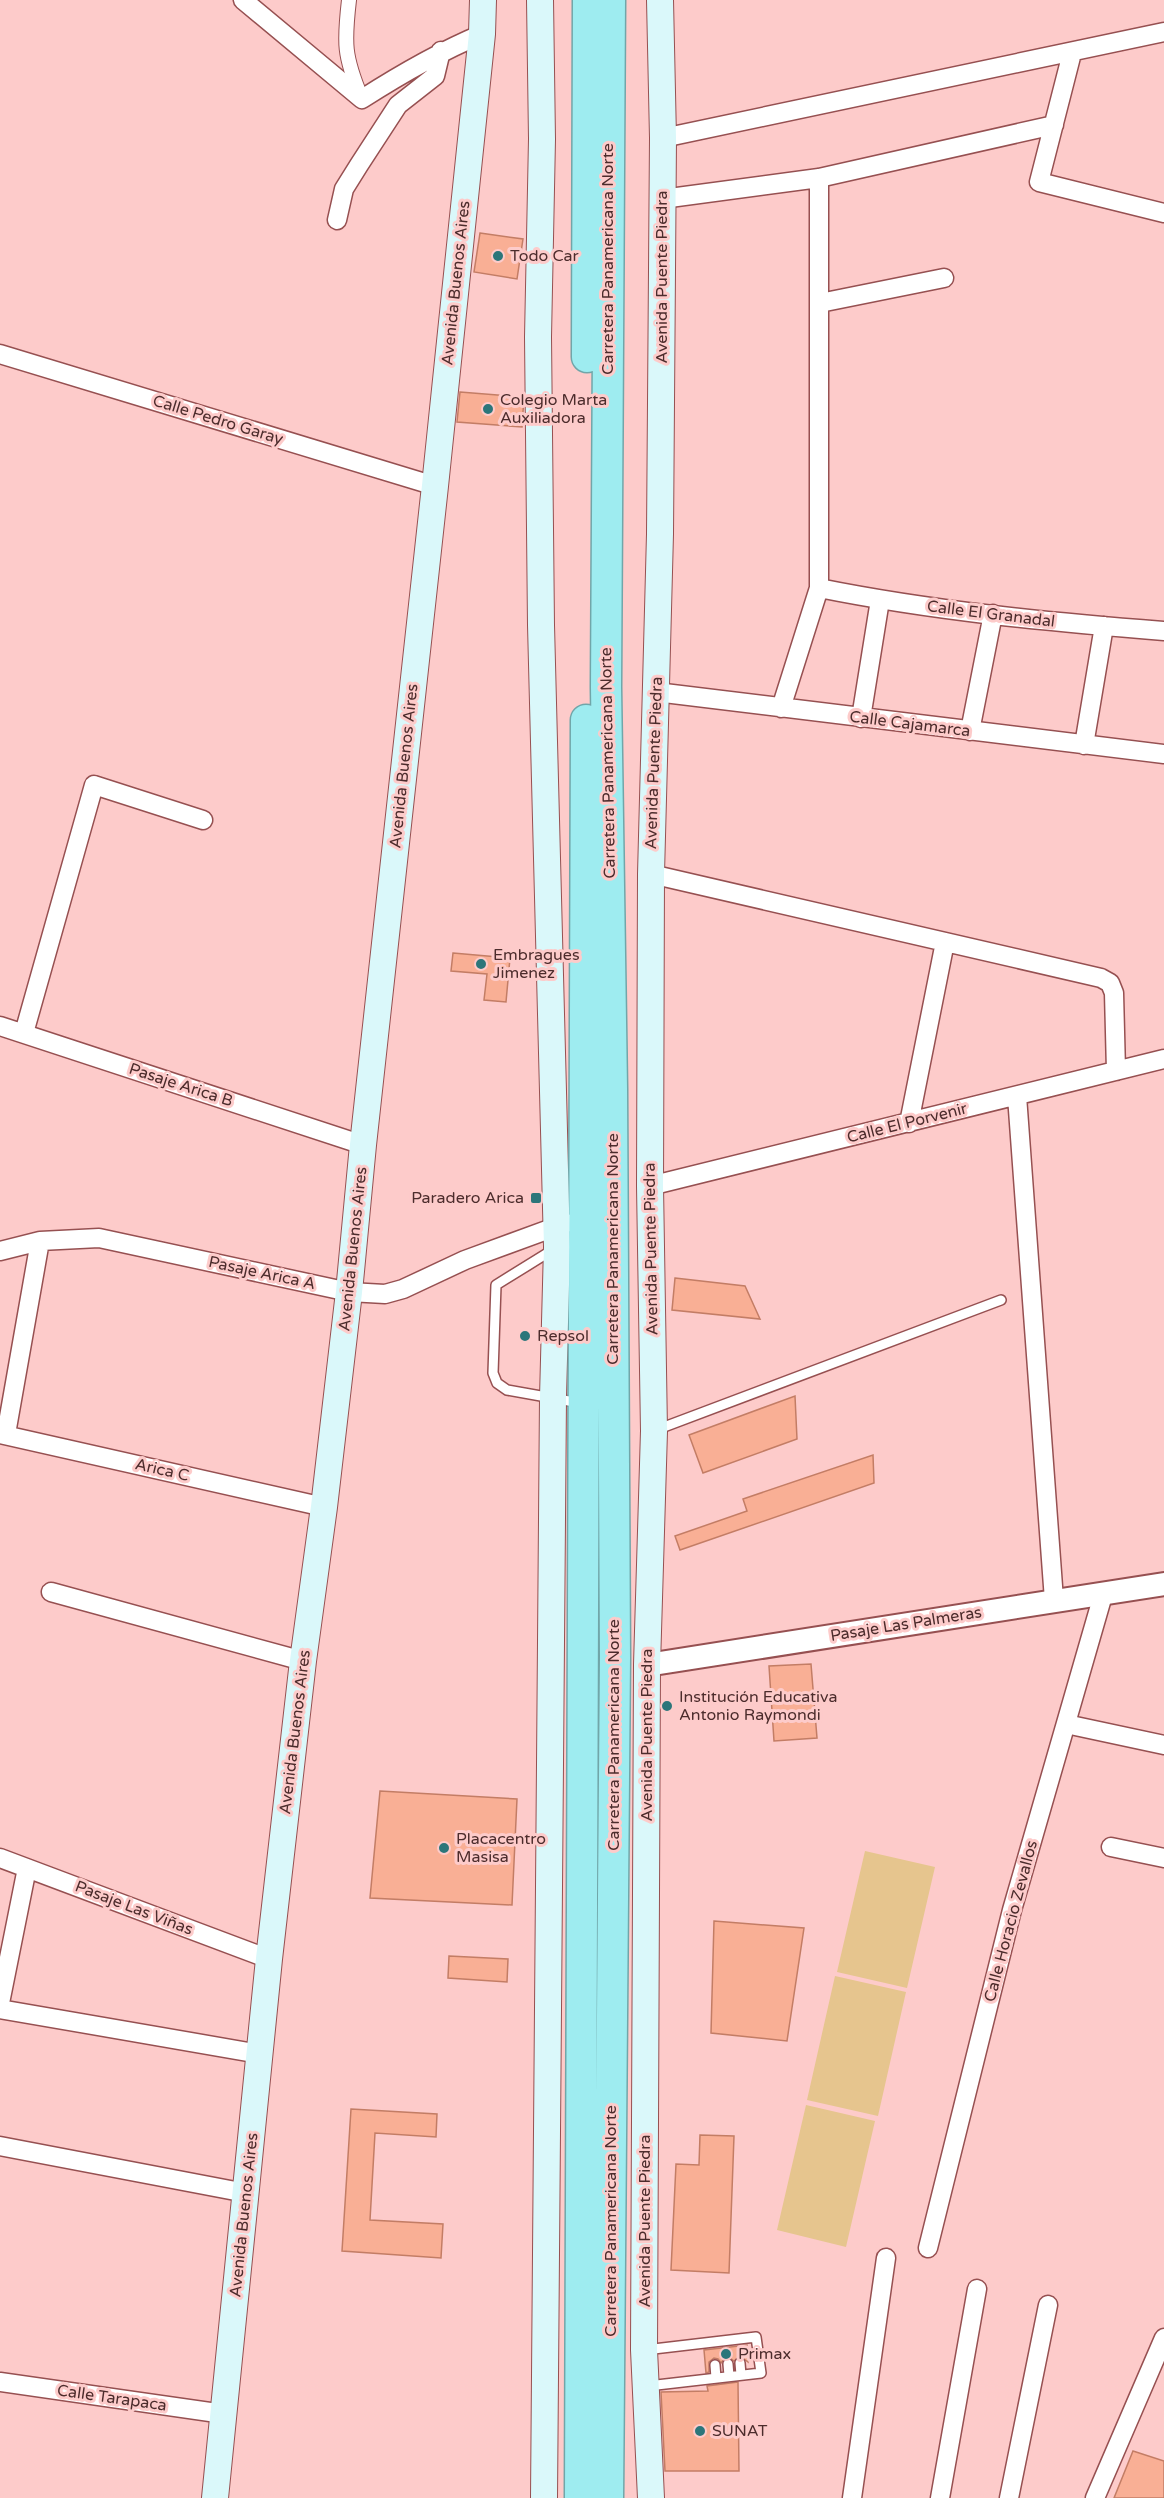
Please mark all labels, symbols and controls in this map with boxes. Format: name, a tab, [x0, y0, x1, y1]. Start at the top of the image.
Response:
street label: Carretera Panamericana Norte	[598, 143, 618, 375]
street label: Avenida Puente Piedra	[652, 191, 672, 363]
street label: Avenida Buenos Aires	[437, 200, 475, 366]
place label: Todo Car	[510, 246, 580, 266]
marker: Todo Car	[491, 249, 505, 263]
place label: Colegio Marta Auxiliadora	[500, 390, 607, 428]
street label: Calle Pedro Garay	[150, 391, 286, 449]
marker: Colegio Marta Auxiliadora	[481, 402, 495, 416]
street label: Calle El Granadal	[926, 596, 1056, 632]
street label: Carretera Panamericana Norte	[596, 647, 620, 879]
street label: Avenida Puente Piedra	[641, 676, 667, 850]
street label: Avenida Buenos Aires	[385, 683, 423, 849]
street label: Calle Cajamarca	[848, 707, 972, 741]
place label: Embragues Jimenez	[493, 945, 580, 983]
marker: Embragues Jimenez	[474, 957, 488, 971]
street label: Pasaje Arica B	[127, 1059, 235, 1111]
street label: Calle El Porvenir	[845, 1098, 970, 1148]
street label: Carretera Panamericana Norte	[603, 1133, 623, 1365]
street label: Avenida Puente Piedra	[639, 1162, 663, 1336]
street label: Avenida Buenos Aires	[334, 1166, 372, 1332]
place label: Paradero Arica	[411, 1188, 524, 1208]
marker: Paradero Arica	[529, 1191, 543, 1205]
street label: Pasaje Arica A	[207, 1252, 317, 1294]
place label: Repsol	[537, 1326, 589, 1346]
marker: Repsol	[518, 1329, 532, 1343]
street label: Arica C	[133, 1454, 191, 1486]
street label: Pasaje Las Palmeras	[829, 1602, 983, 1646]
street label: Carretera Panamericana Norte	[604, 1619, 624, 1851]
street label: Avenida Buenos Aires	[275, 1649, 315, 1815]
street label: Avenida Puente Piedra	[637, 1649, 657, 1821]
place label: Institución Educativa Antonio Raymondi	[679, 1687, 837, 1725]
marker: Institución Educativa Antonio Raymondi	[660, 1699, 674, 1713]
place label: Placacentro Masisa	[456, 1829, 546, 1867]
street label: Calle Horacio Zevallos	[980, 1838, 1042, 2004]
marker: Placacentro Masisa	[437, 1841, 451, 1855]
street label: Pasaje Las Viñas	[72, 1876, 196, 1940]
street label: Carretera Panamericana Norte	[601, 2105, 621, 2337]
street label: Avenida Buenos Aires	[225, 2132, 263, 2298]
street label: Avenida Puente Piedra	[635, 2135, 655, 2307]
place label: Primax	[738, 2344, 791, 2364]
marker: Primax	[719, 2347, 733, 2361]
street label: Calle Tarapaca	[56, 2380, 168, 2416]
place label: SUNAT	[712, 2421, 768, 2441]
marker: SUNAT	[693, 2424, 707, 2438]

